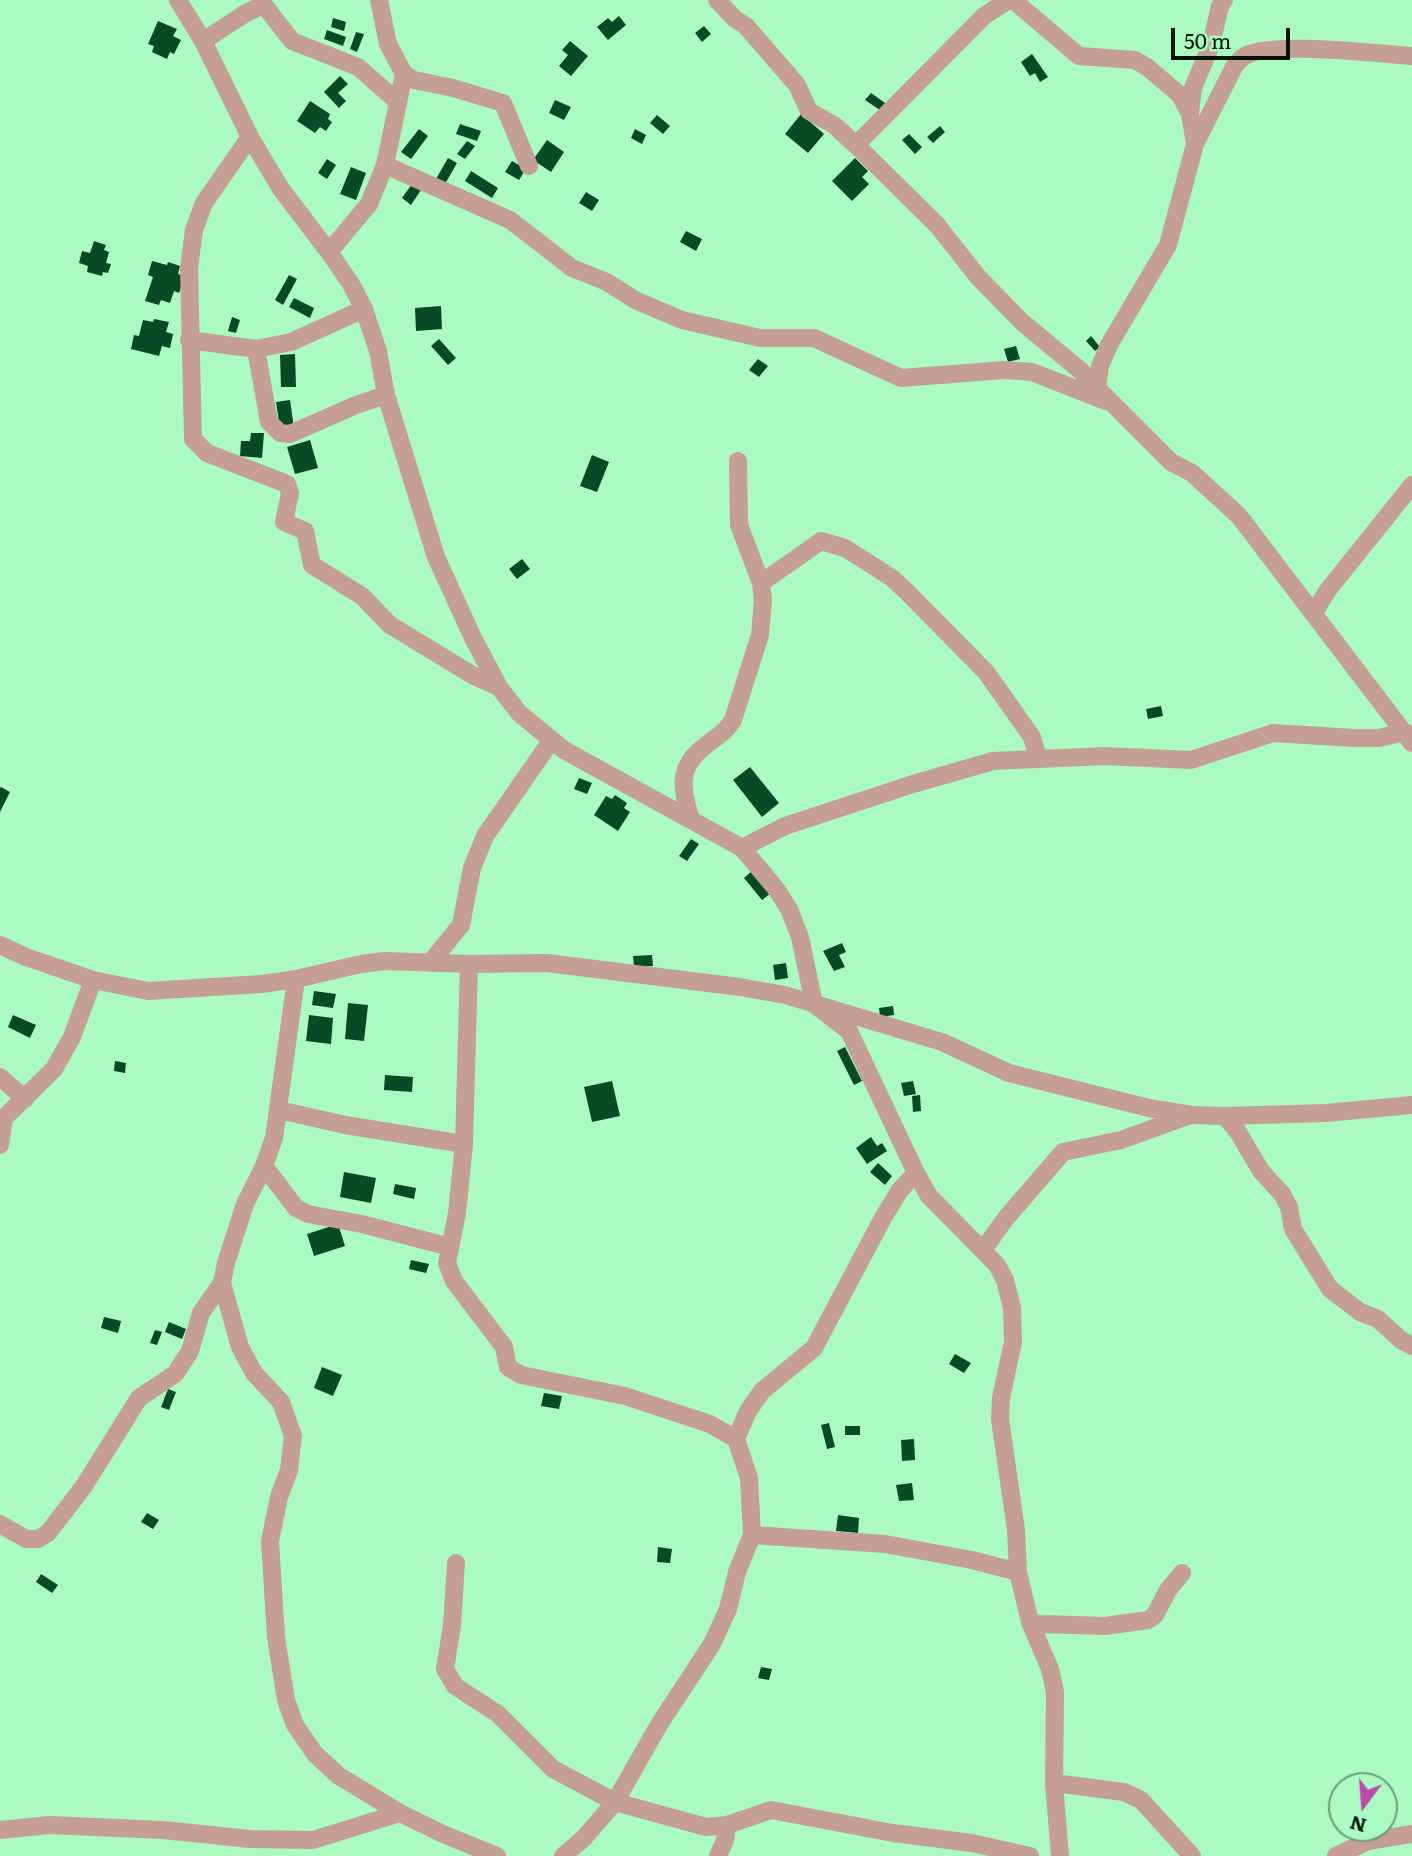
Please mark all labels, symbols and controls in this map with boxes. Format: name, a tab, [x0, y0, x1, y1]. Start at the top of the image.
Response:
scale bar	[1174, 14, 1293, 58]
text: 50 m	[1184, 24, 1231, 55]
north arrow	[1328, 1772, 1398, 1842]
text: N	[1346, 1810, 1369, 1841]

